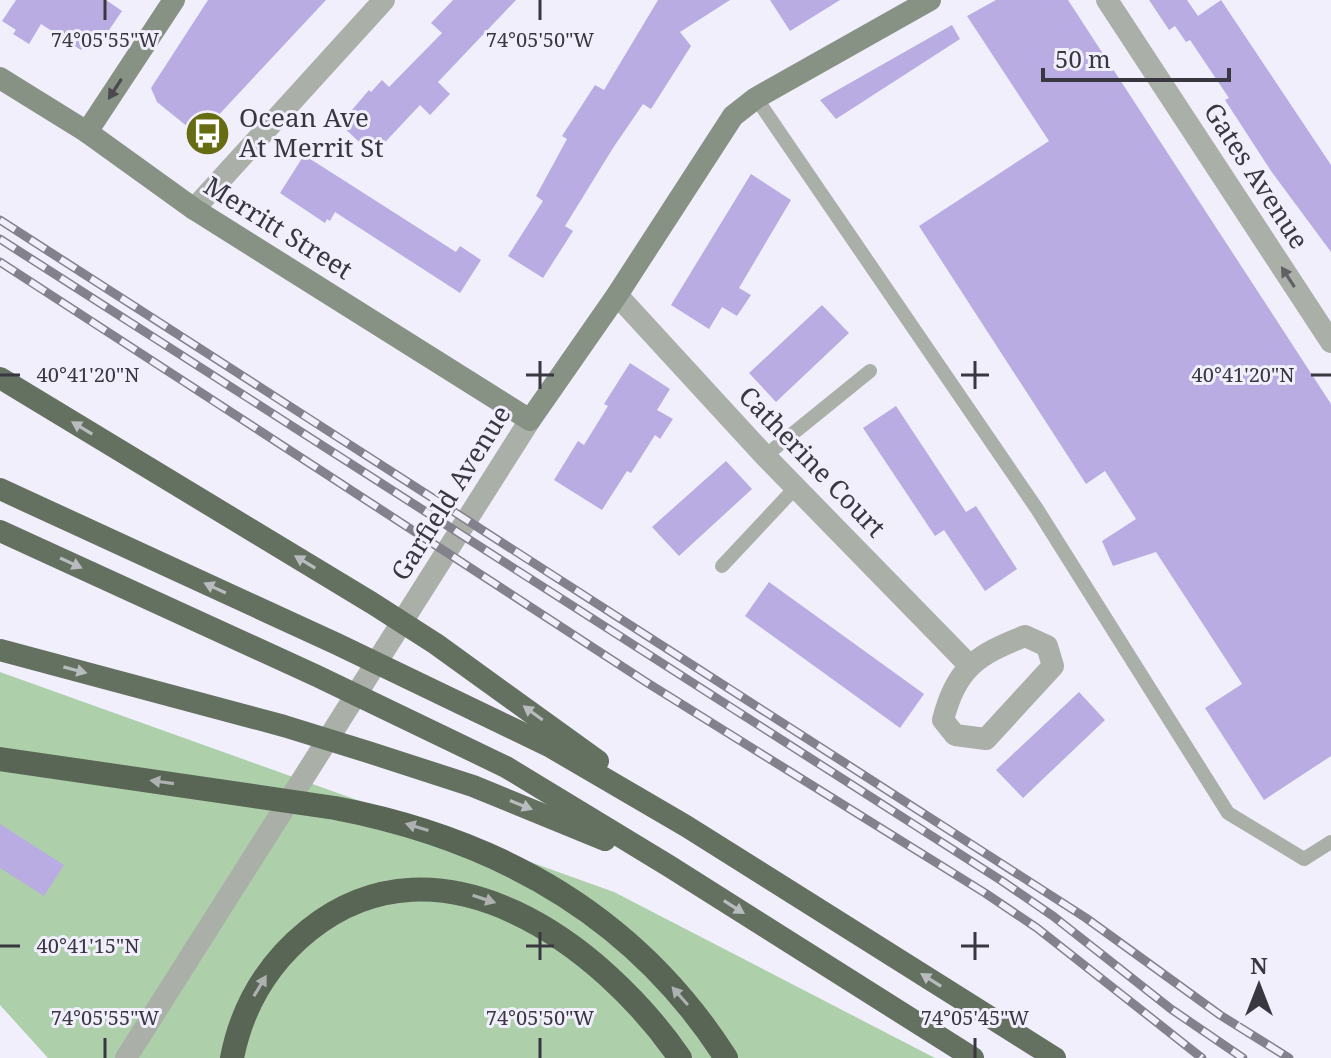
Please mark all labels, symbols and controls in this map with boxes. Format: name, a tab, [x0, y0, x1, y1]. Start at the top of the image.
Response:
text: 74°05'55"W	[51, 26, 159, 53]
text: 74°05'50"W	[486, 26, 594, 53]
scale bar	[1043, 32, 1229, 82]
text: 50 m	[1055, 42, 1111, 75]
one-way arrow	[108, 78, 123, 99]
street label: Gates Avenue	[1196, 95, 1318, 256]
place label: Ocean Ave At Merrit St	[239, 99, 384, 165]
bus stop icon: Ocean Ave At Merrit St	[184, 109, 232, 157]
street label: Merritt Street	[197, 167, 360, 287]
one-way arrow	[1281, 267, 1296, 288]
text: 40°41'20"N	[37, 361, 139, 388]
text: 40°41'20"N	[1192, 361, 1294, 388]
street label: Catherine Court	[731, 378, 894, 545]
street label: Garfield Avenue	[382, 398, 518, 587]
one-way arrow	[71, 422, 93, 436]
one-way arrow	[294, 556, 316, 570]
one-way arrow	[59, 557, 83, 570]
one-way arrow	[204, 581, 227, 595]
one-way arrow	[63, 664, 88, 676]
one-way arrow	[523, 706, 544, 721]
one-way arrow	[149, 775, 174, 788]
one-way arrow	[509, 799, 533, 812]
one-way arrow	[405, 820, 429, 833]
one-way arrow	[472, 894, 496, 906]
one-way arrow	[724, 900, 745, 915]
text: 40°41'15"N	[37, 932, 139, 959]
north arrow	[1219, 946, 1299, 1026]
text: N	[1250, 950, 1268, 980]
one-way arrow	[920, 973, 942, 987]
one-way arrow	[252, 975, 266, 997]
one-way arrow	[672, 986, 689, 1006]
text: 74°05'55"W	[51, 1004, 159, 1031]
text: 74°05'50"W	[486, 1004, 594, 1031]
text: 74°05'45"W	[921, 1004, 1029, 1031]

